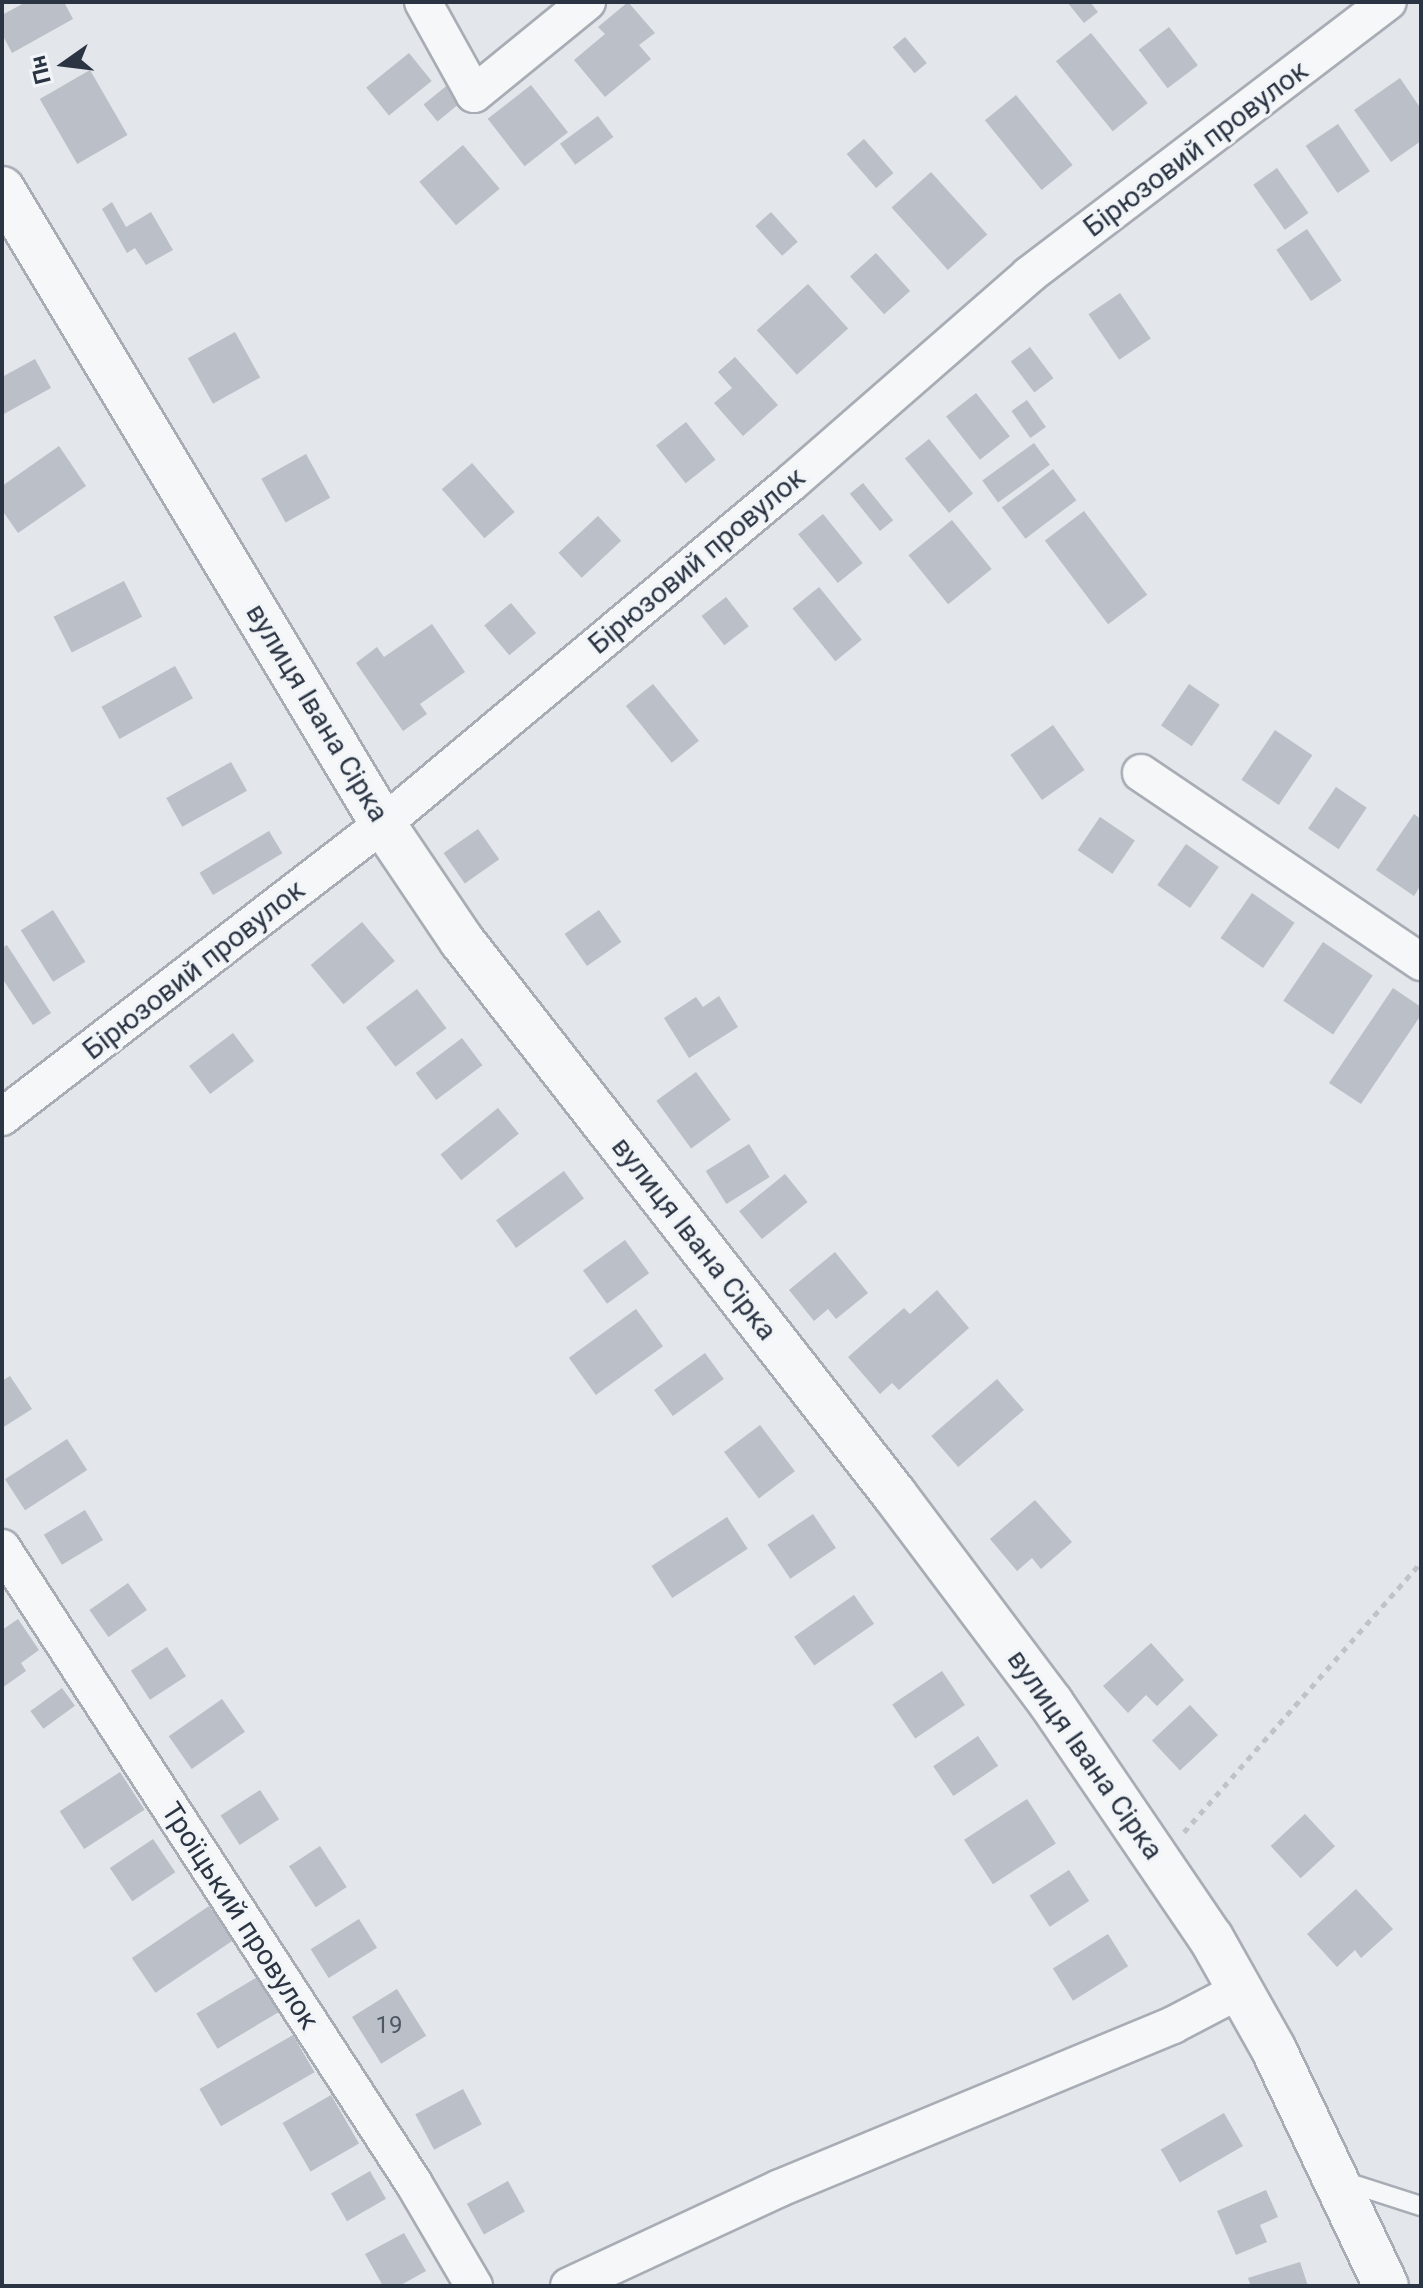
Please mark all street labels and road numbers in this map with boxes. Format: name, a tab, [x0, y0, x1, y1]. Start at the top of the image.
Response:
street label: Бірюзовий провулок	[1077, 54, 1315, 244]
street label: Бірюзовий провулок	[582, 461, 812, 661]
street label: вулиця Івана Сірка	[239, 598, 395, 828]
street label: Бірюзовий провулок	[76, 873, 312, 1067]
street label: вулиця Івана Сірка	[604, 1131, 784, 1347]
street label: вулиця Івана Сірка	[1000, 1644, 1170, 1866]
street label: Троїцький провулок	[154, 1796, 326, 2036]

